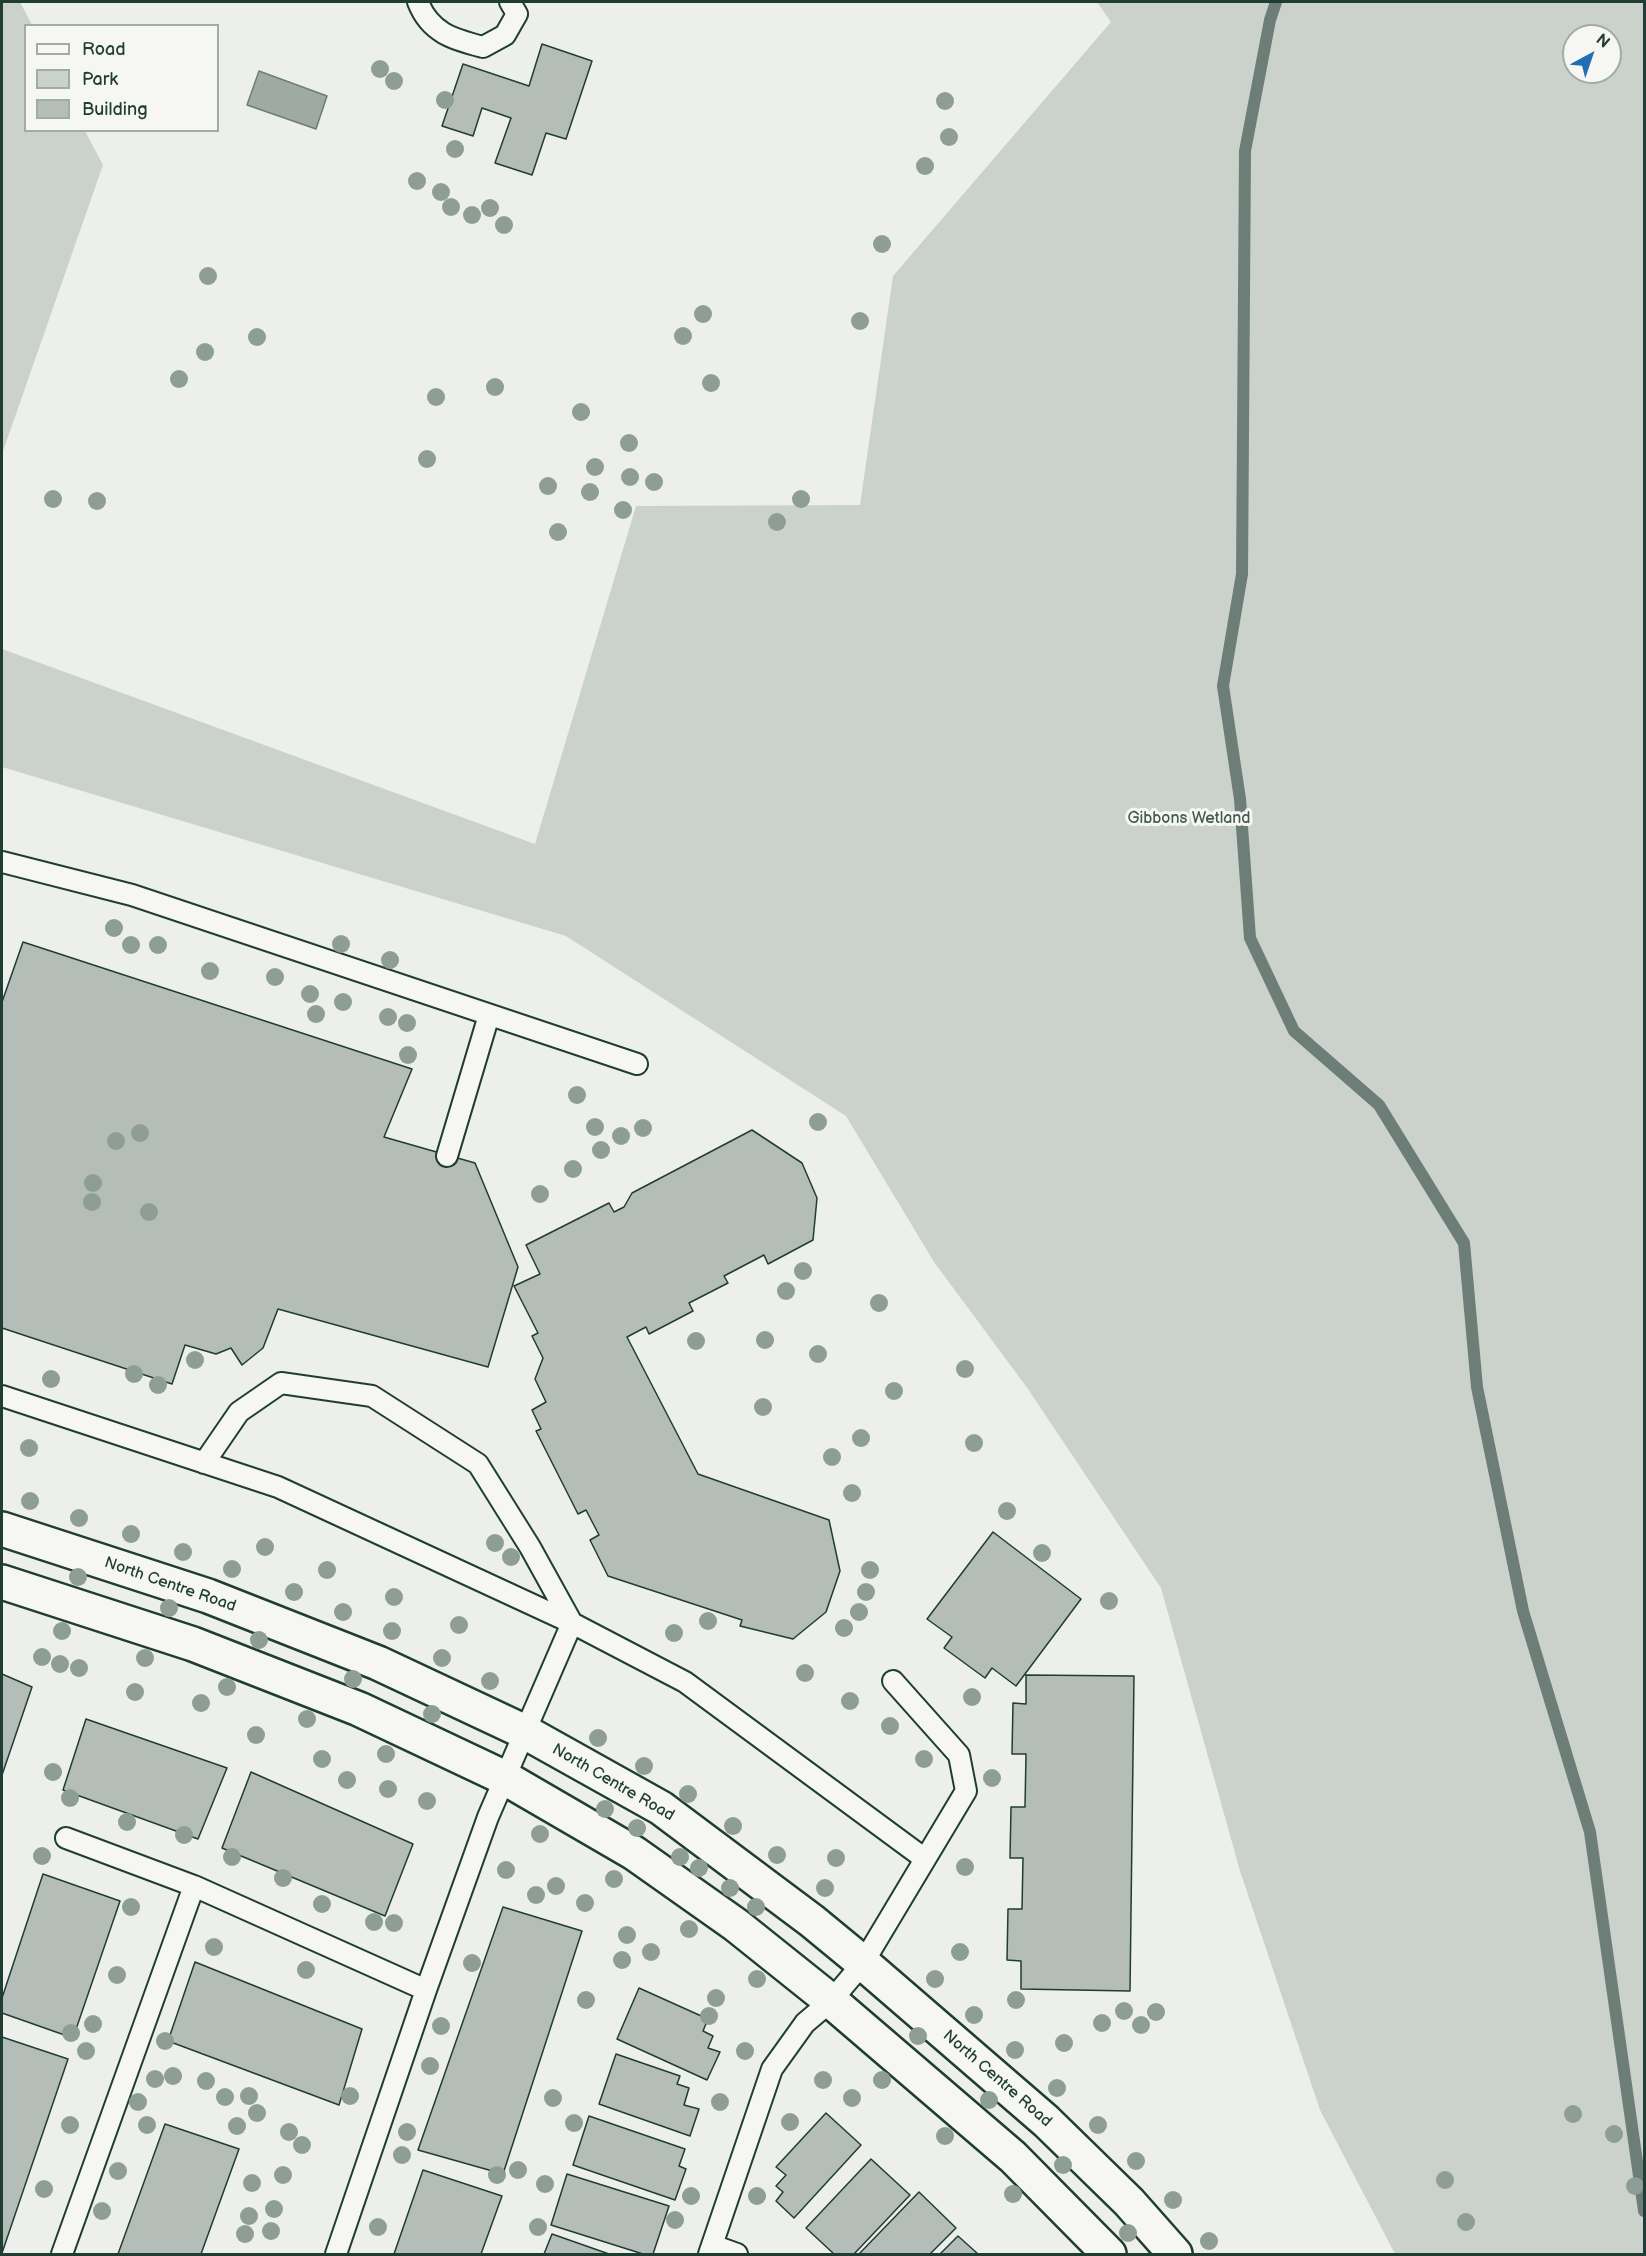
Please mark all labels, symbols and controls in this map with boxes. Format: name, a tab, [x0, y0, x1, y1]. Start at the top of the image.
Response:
legend	[24, 24, 219, 132]
north arrow	[1562, 24, 1622, 84]
text: N	[1592, 30, 1613, 53]
text: Road	[82, 39, 126, 60]
text: Park	[82, 69, 118, 90]
text: Building	[82, 99, 148, 120]
park label: Gibbons Wetland	[1128, 809, 1250, 829]
street label: North Centre Road	[102, 1553, 238, 1617]
street label: North Centre Road	[548, 1740, 678, 1826]
street label: North Centre Road	[939, 2027, 1055, 2131]

